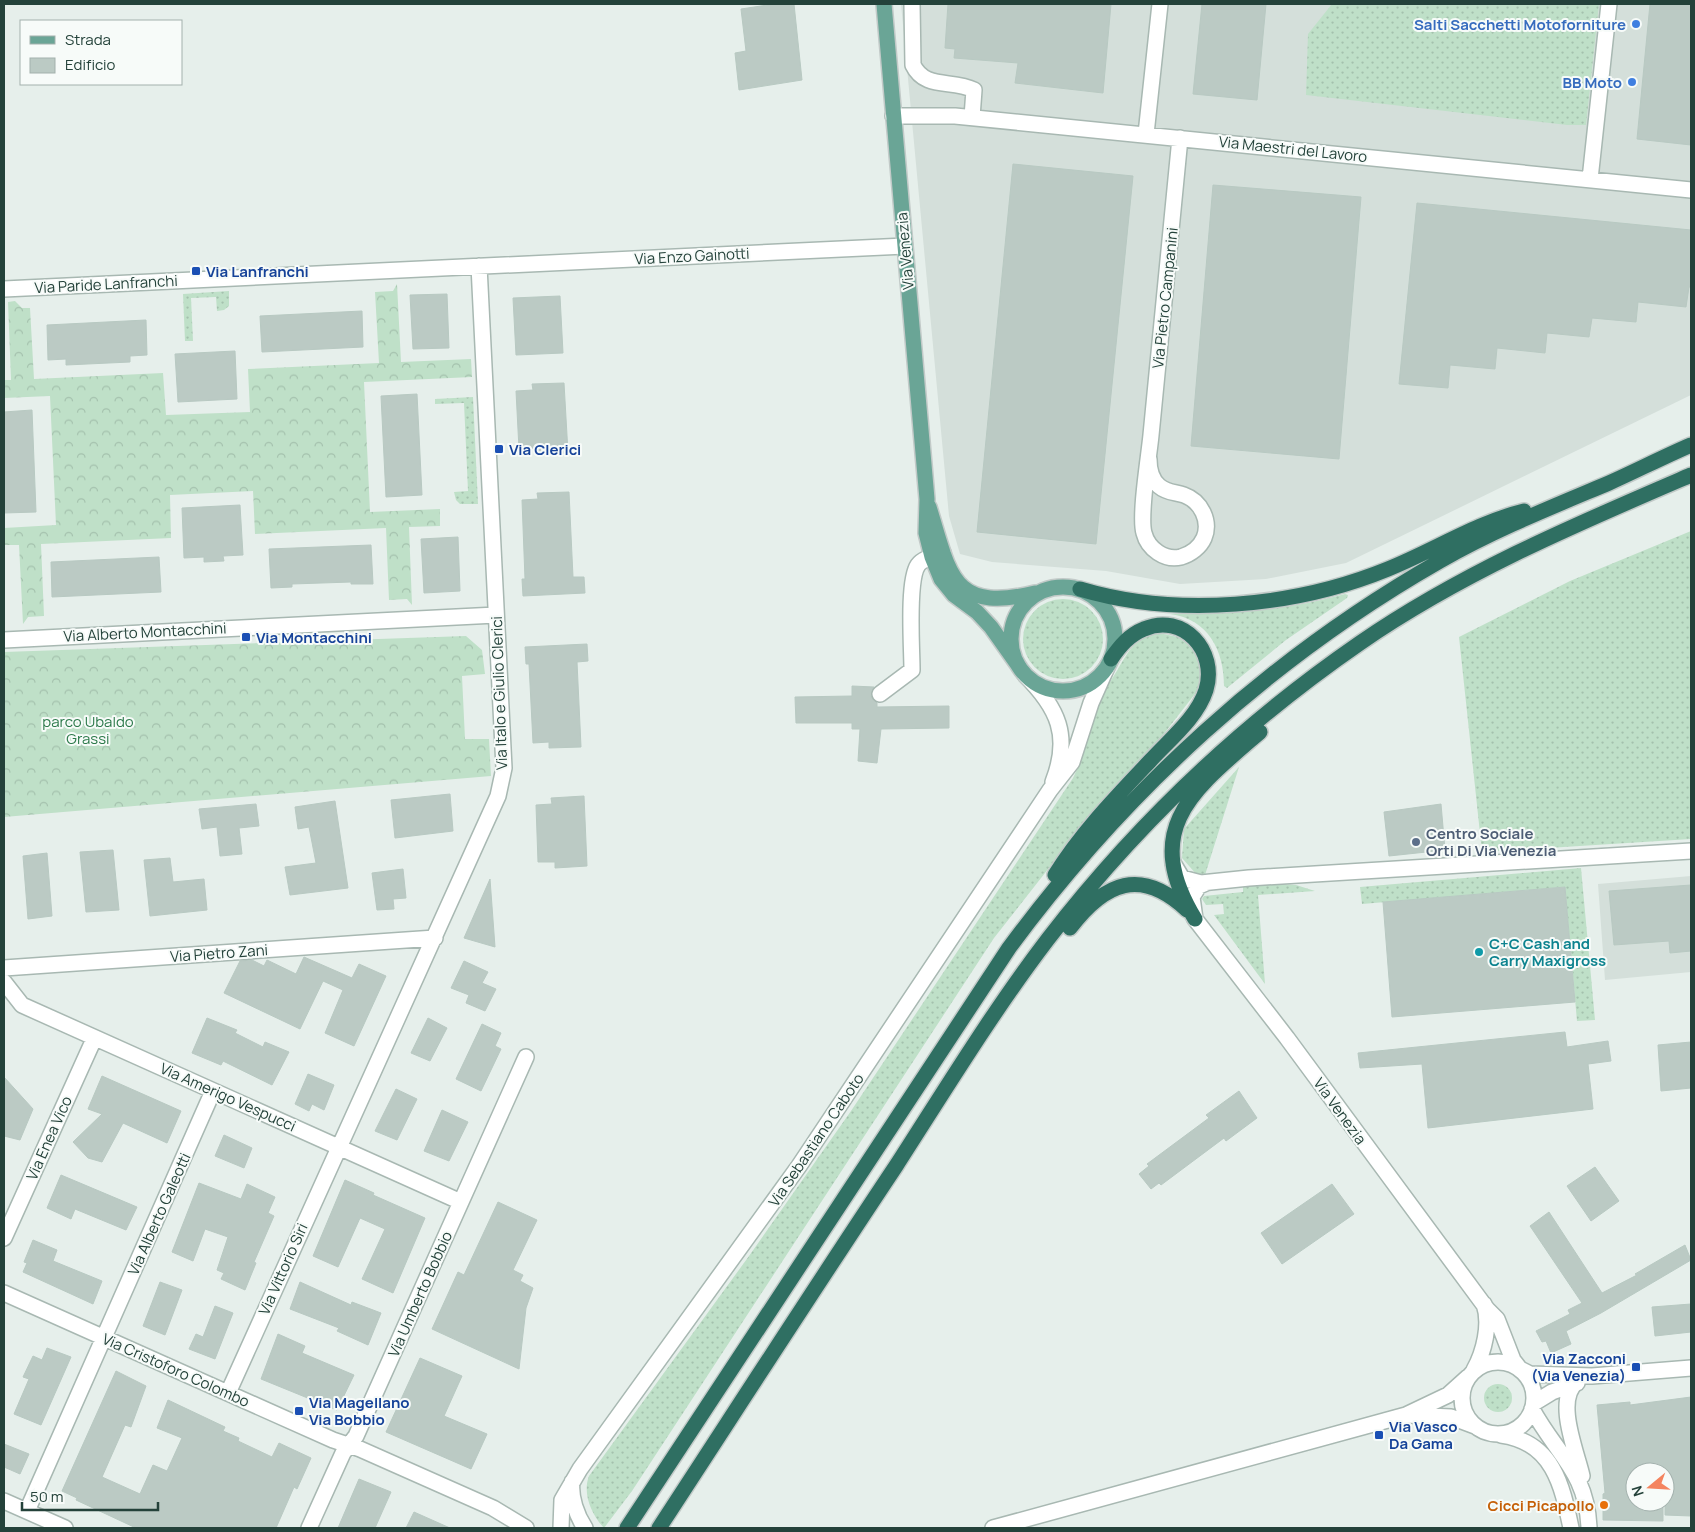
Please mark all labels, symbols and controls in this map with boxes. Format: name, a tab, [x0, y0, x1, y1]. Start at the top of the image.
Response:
place label: Salti Sacchetti Motoforniture	[1414, 14, 1626, 35]
marker: Salti Sacchetti Motoforniture	[1630, 18, 1642, 30]
legend	[20, 20, 182, 85]
text: Strada	[65, 29, 111, 50]
text: Edificio	[65, 54, 116, 75]
place label: BB Moto	[1563, 72, 1622, 93]
marker: BB Moto	[1626, 76, 1638, 88]
street label: Via Maestri del Lavoro	[1218, 131, 1368, 167]
street label: Via Venezia	[891, 211, 919, 291]
street label: Via Pietro Campanini	[1147, 226, 1183, 370]
street label: Via Enzo Gainotti	[634, 243, 750, 269]
place label: Via Lanfranchi	[206, 261, 309, 282]
marker: Via Lanfranchi	[190, 265, 202, 277]
street label: Via Paride Lanfranchi	[34, 270, 178, 298]
place label: Via Clerici	[509, 439, 581, 460]
marker: Via Clerici	[493, 443, 505, 455]
street label: Via Italo e Giulio Clerici	[486, 616, 512, 770]
street label: Via Alberto Montacchini	[63, 617, 227, 647]
place label: Via Montacchini	[256, 627, 372, 648]
marker: Via Montacchini	[240, 631, 252, 643]
park label: parco Ubaldo Grassi	[42, 711, 134, 749]
place label: Centro Sociale Orti Di Via Venezia	[1426, 823, 1556, 861]
marker: Centro Sociale Orti Di Via Venezia	[1410, 836, 1422, 848]
place label: C+C Cash and Carry Maxigross	[1489, 933, 1606, 971]
street label: Via Pietro Zani	[169, 939, 269, 967]
marker: C+C Cash and Carry Maxigross	[1473, 946, 1485, 958]
street label: Via Amerigo Vespucci	[157, 1058, 299, 1136]
street label: Via Sebastiano Caboto	[763, 1069, 869, 1211]
street label: Via Venezia	[1309, 1073, 1371, 1149]
street label: Via Enea Vico	[21, 1092, 77, 1183]
street label: Via Alberto Galeotti	[123, 1149, 195, 1279]
street label: Via Vittorio Siri	[253, 1220, 313, 1318]
street label: Via Umberto Bobbio	[383, 1228, 457, 1360]
street label: Via Cristoforo Colombo	[99, 1328, 253, 1412]
place label: Via Zacconi (Via Venezia)	[1531, 1348, 1626, 1386]
marker: Via Zacconi (Via Venezia)	[1630, 1361, 1642, 1373]
place label: Via Magellano Via Bobbio	[309, 1392, 409, 1430]
marker: Via Magellano Via Bobbio	[293, 1405, 305, 1417]
place label: Via Vasco Da Gama	[1389, 1416, 1458, 1454]
marker: Via Vasco Da Gama	[1373, 1429, 1385, 1441]
north arrow	[1625, 1462, 1675, 1512]
scale bar	[22, 1480, 159, 1512]
text: N	[1627, 1483, 1648, 1499]
text: 50 m	[30, 1486, 64, 1507]
place label: Cicci Picapollo	[1488, 1495, 1594, 1516]
marker: Cicci Picapollo	[1598, 1499, 1610, 1511]

